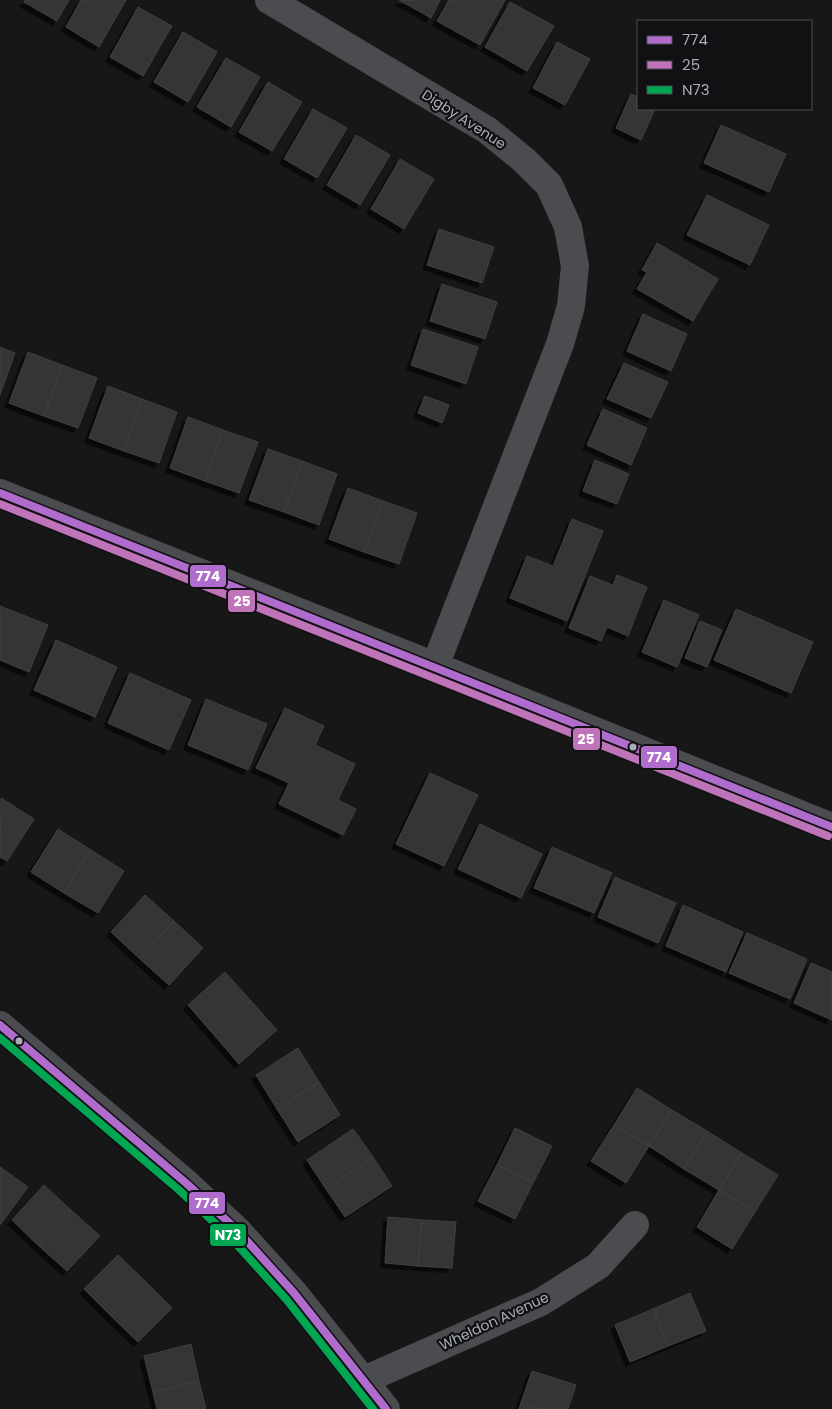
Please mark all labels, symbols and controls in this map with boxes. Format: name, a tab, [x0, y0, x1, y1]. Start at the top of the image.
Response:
legend	[637, 20, 812, 110]
text: 774	[682, 29, 708, 50]
text: 25	[682, 54, 700, 75]
text: N73	[682, 79, 710, 100]
street label: Digby Avenue	[418, 84, 510, 154]
line badge: 774	[189, 564, 227, 588]
text: 774	[196, 566, 220, 586]
line badge: 25	[227, 589, 256, 613]
text: 25	[233, 591, 251, 611]
line badge: 25	[572, 727, 601, 751]
text: 25	[577, 729, 595, 749]
unlabelled marker	[628, 742, 638, 752]
line badge: 774	[640, 745, 678, 769]
text: 774	[647, 747, 671, 767]
unlabelled marker	[14, 1036, 24, 1046]
line badge: 774	[188, 1191, 226, 1215]
text: 774	[195, 1193, 219, 1213]
line badge: N73	[209, 1223, 247, 1247]
text: N73	[215, 1225, 241, 1245]
street label: Wheldon Avenue	[436, 1287, 552, 1355]

